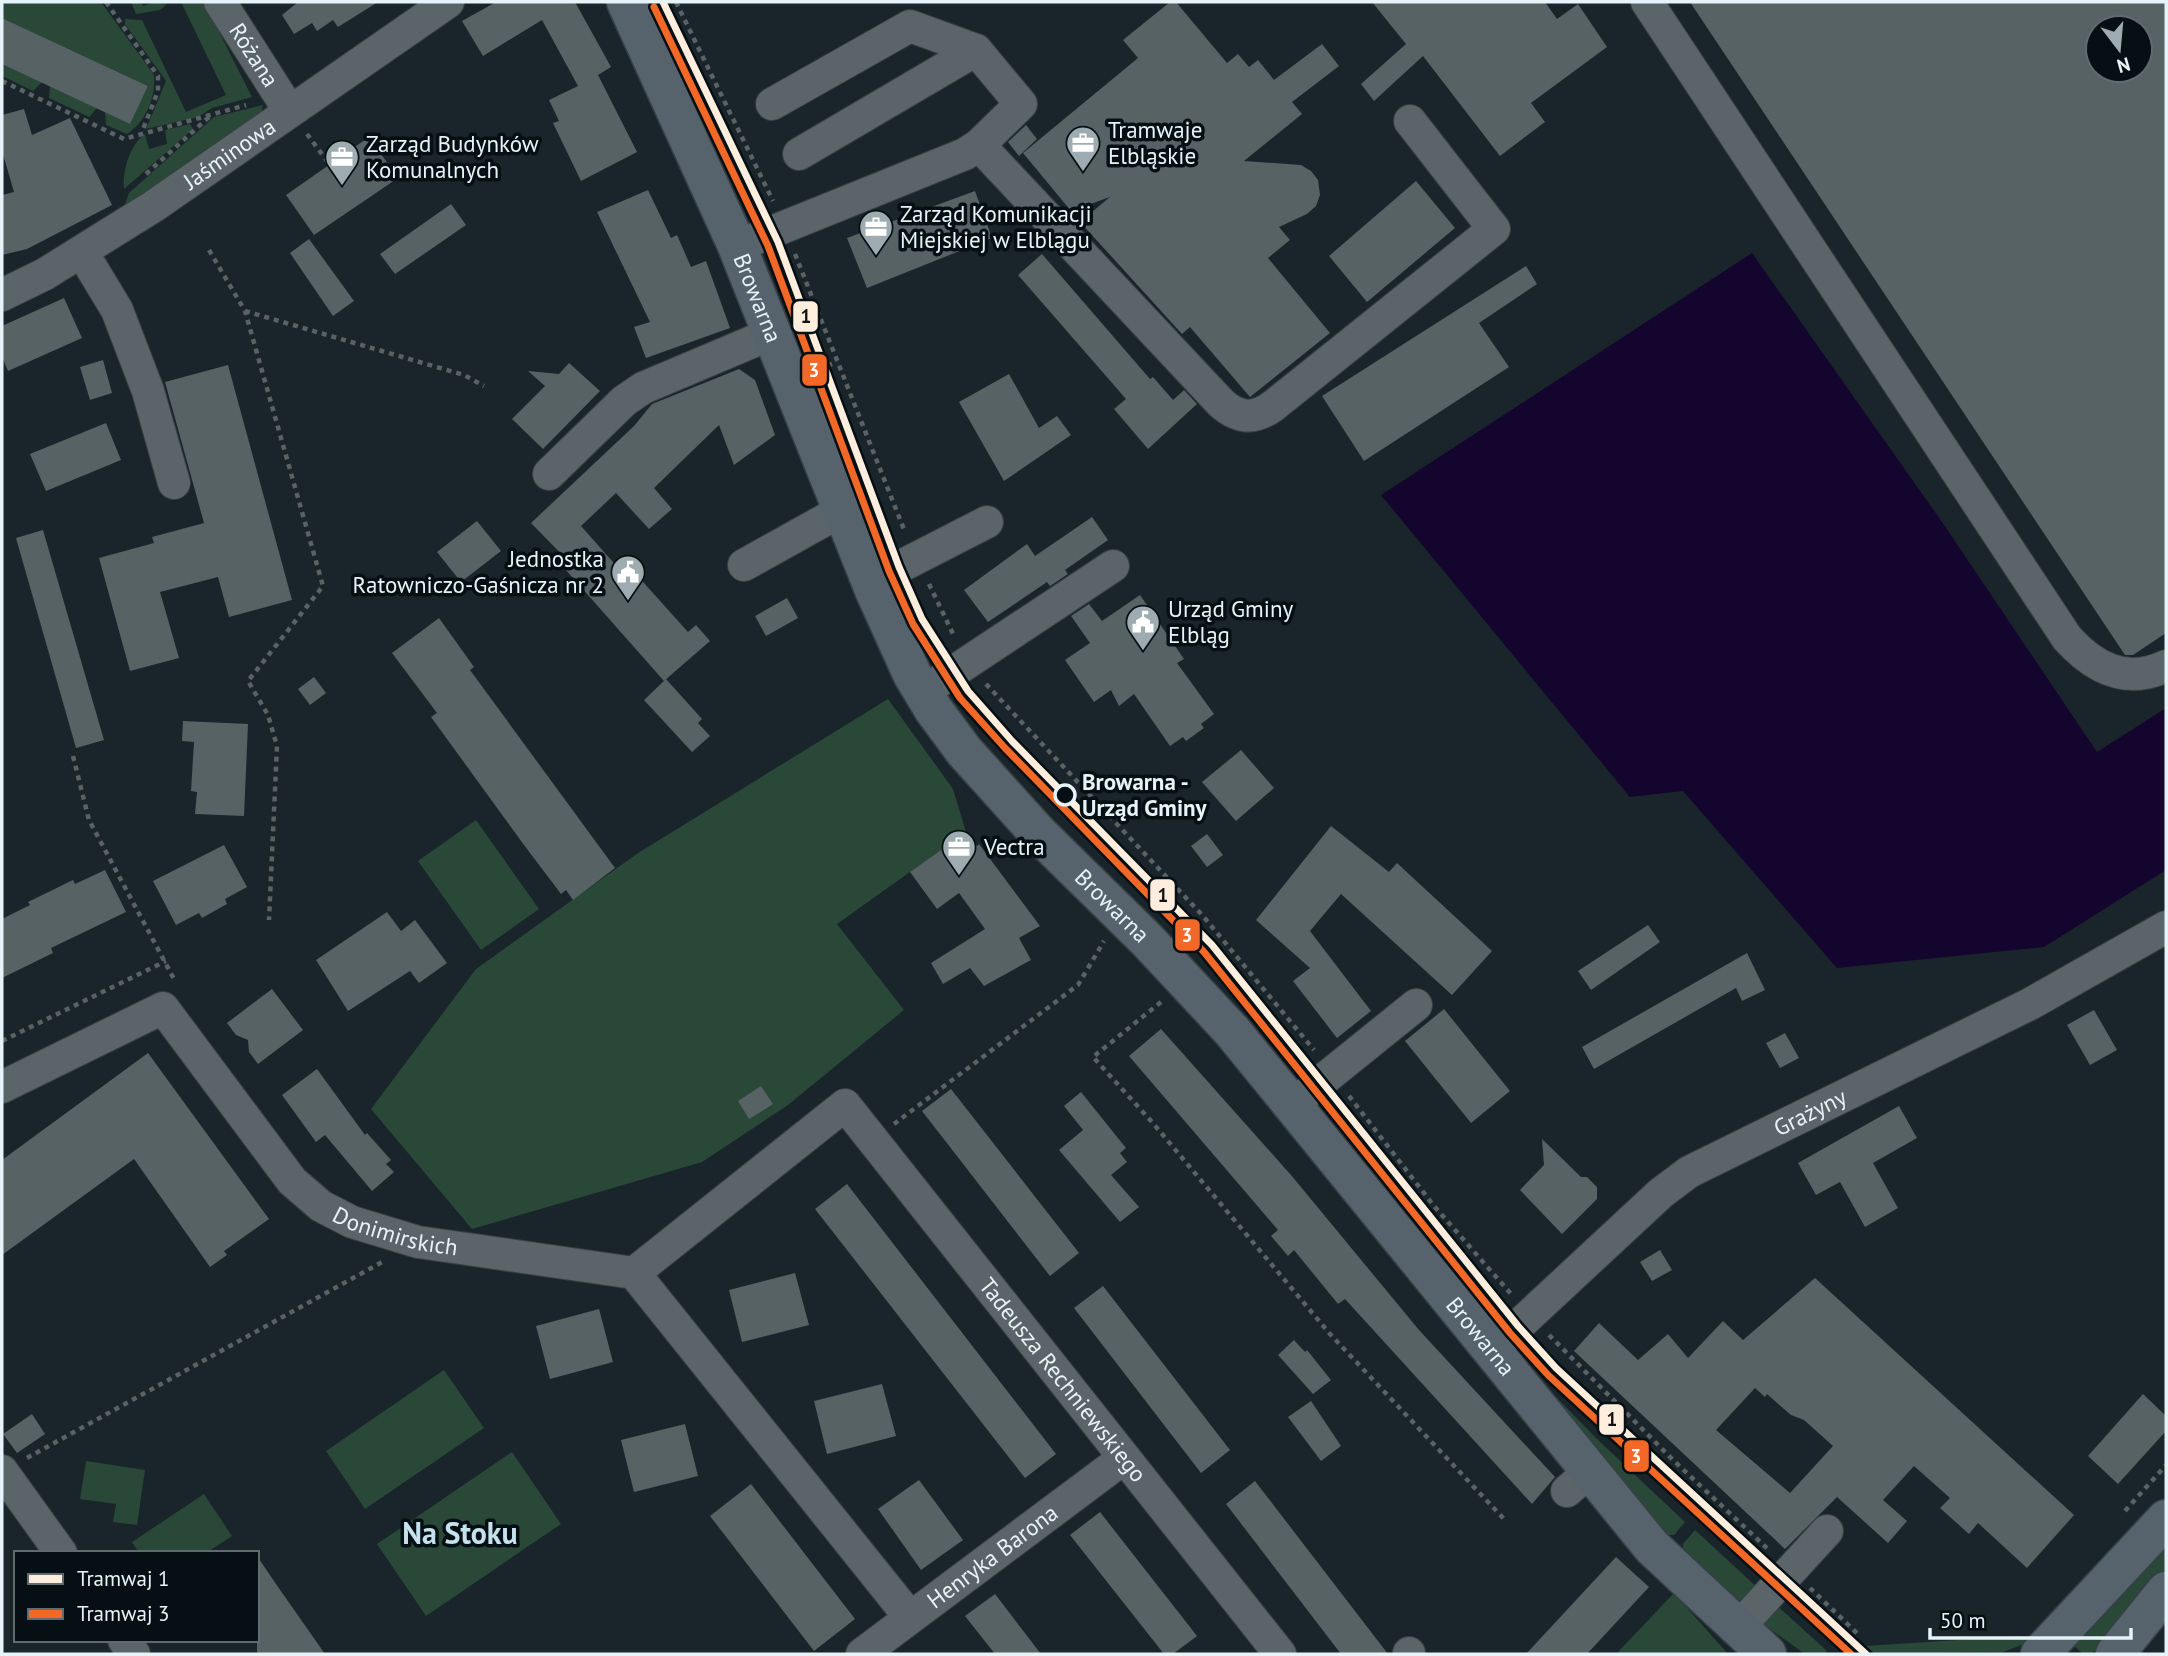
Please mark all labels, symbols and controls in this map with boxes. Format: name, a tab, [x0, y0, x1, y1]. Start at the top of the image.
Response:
north arrow	[2084, 14, 2154, 84]
street label: Różana	[223, 17, 285, 92]
text: N	[2114, 52, 2133, 79]
street label: Jaśminowa	[177, 111, 281, 196]
place label: Tramwaje Elbląskie	[1108, 115, 1202, 170]
office icon: Tramwaje Elbląskie	[1064, 124, 1102, 173]
place label: Zarząd Budynków Komunalnych	[366, 129, 539, 184]
office icon: Zarząd Budynków Komunalnych	[323, 138, 361, 187]
place label: Zarząd Komunikacji Miejskiej w Elblągu	[900, 199, 1092, 254]
office icon: Zarząd Komunikacji Miejskiej w Elblągu	[857, 208, 895, 257]
street label: Browarna	[727, 249, 789, 347]
line badge: 1	[792, 300, 819, 333]
text: 1	[801, 304, 811, 328]
line badge: 3	[801, 353, 828, 387]
text: 3	[809, 358, 819, 382]
place label: Jednostka Ratowniczo-Gaśnicza nr 2	[353, 544, 604, 599]
public building icon: Jednostka Ratowniczo-Gaśnicza nr 2	[609, 553, 647, 602]
place label: Urząd Gminy Elbląg	[1168, 594, 1294, 649]
public building icon: Urząd Gminy Elbląg	[1124, 603, 1162, 652]
place label: Browarna - Urząd Gminy	[1082, 767, 1208, 822]
marker: Browarna - Urząd Gminy	[1054, 784, 1076, 806]
office icon: Vectra	[940, 828, 978, 877]
place label: Vectra	[983, 832, 1045, 861]
street label: Browarna	[1069, 862, 1156, 949]
line badge: 1	[1149, 878, 1176, 912]
text: 1	[1158, 883, 1168, 907]
line badge: 3	[1174, 918, 1201, 952]
text: 3	[1182, 923, 1192, 947]
street label: Grażyny	[1769, 1082, 1851, 1142]
street label: Donimirskich	[328, 1200, 460, 1262]
street label: Tadeusza Rechniewskiego	[973, 1272, 1153, 1488]
street label: Browarna	[1440, 1291, 1522, 1381]
line badge: 1	[1598, 1403, 1625, 1436]
text: 1	[1607, 1407, 1617, 1431]
line badge: 3	[1623, 1439, 1650, 1473]
text: 3	[1631, 1444, 1641, 1468]
street label: Henryka Barona	[921, 1498, 1063, 1614]
district label: Na Stoku	[402, 1513, 518, 1552]
legend	[14, 1551, 259, 1642]
text: Tramwaj 1	[77, 1565, 170, 1592]
scale bar	[1930, 1596, 2131, 1640]
text: Tramwaj 3	[77, 1600, 170, 1627]
text: 50 m	[1940, 1607, 1986, 1634]

